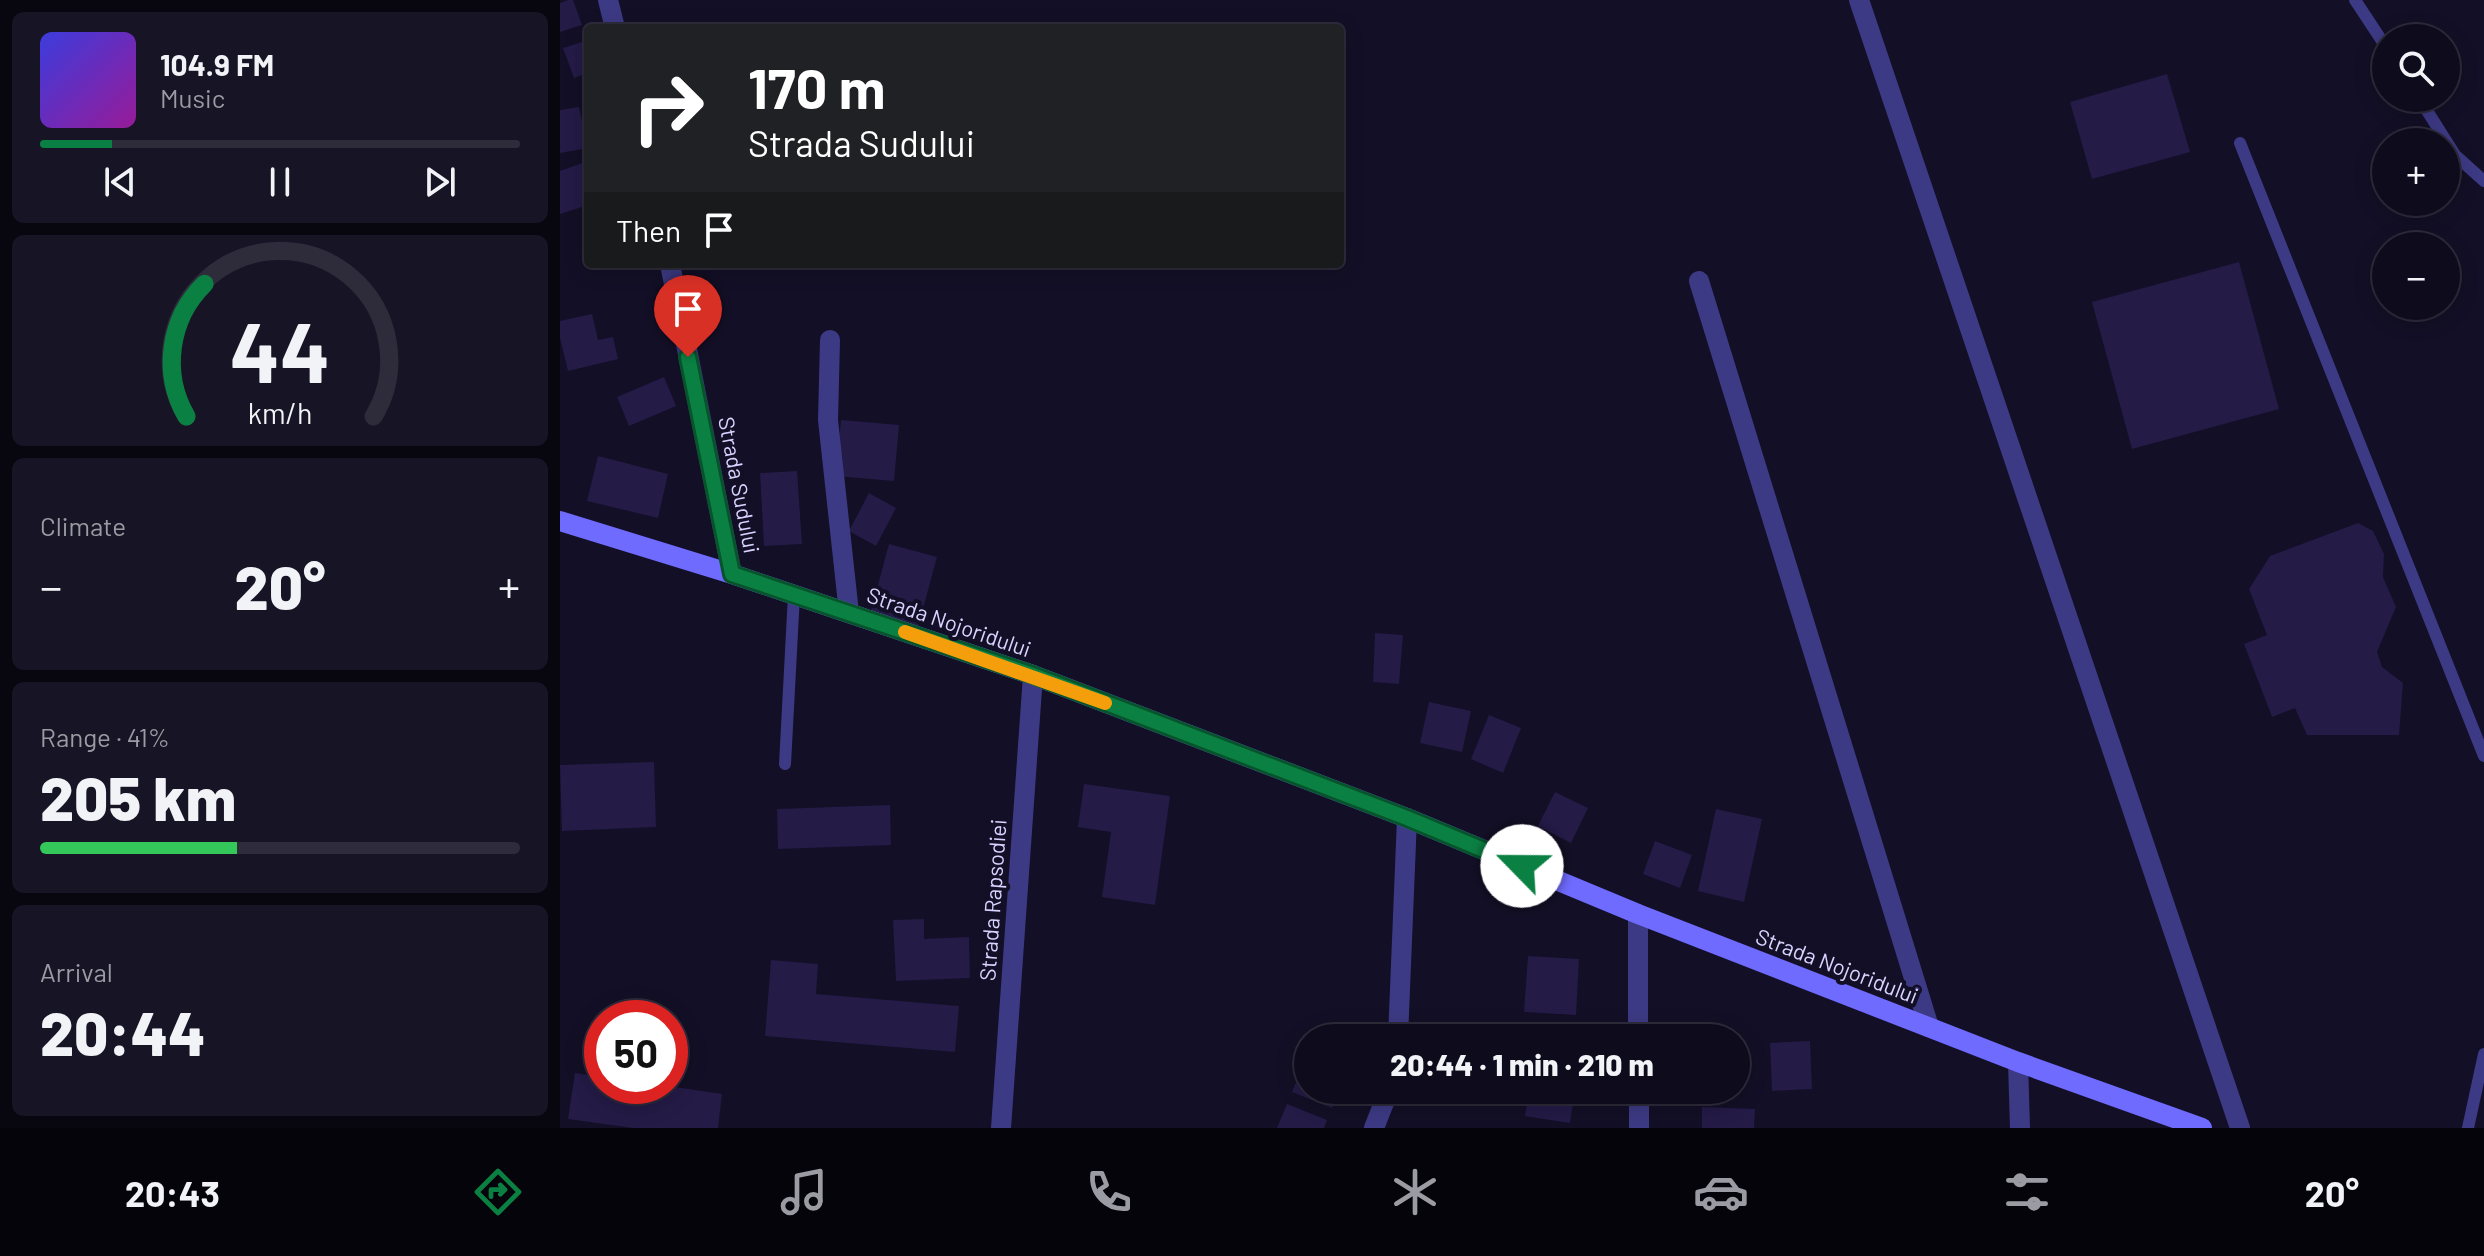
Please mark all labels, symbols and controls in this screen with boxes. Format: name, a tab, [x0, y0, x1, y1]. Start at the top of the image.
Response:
map controls	[2372, 24, 2460, 320]
button: search	[2372, 24, 2460, 112]
text: 104.9 FM	[160, 46, 274, 82]
text: 170 m	[748, 53, 885, 120]
icon: right	[616, 56, 720, 160]
text: Music	[160, 82, 225, 113]
text: Strada Sudului	[748, 121, 975, 164]
button: +	[2372, 128, 2460, 216]
icon: previous	[98, 160, 142, 204]
icon: pause	[258, 160, 302, 204]
icon: next	[418, 160, 462, 204]
icon: arrive	[697, 208, 741, 252]
text: Then	[616, 212, 681, 248]
button: −	[2372, 232, 2460, 320]
pin	[654, 275, 722, 357]
icon: arrive	[666, 287, 710, 331]
text: 44	[230, 299, 330, 399]
text: km/h	[248, 395, 312, 430]
street label: Strada Sudului	[714, 414, 766, 555]
text: Climate	[40, 510, 126, 541]
text: 20°	[235, 550, 325, 622]
text: −	[40, 559, 62, 612]
text: +	[498, 559, 520, 612]
street label: Strada Nojoridului	[864, 581, 1035, 661]
text: Range · 41%	[40, 721, 170, 752]
text: 205 km	[40, 761, 236, 833]
street label: Strada Rapsodiei	[973, 818, 1011, 982]
position arrow	[1480, 824, 1564, 908]
street label: Strada Nojoridului	[1752, 922, 1922, 1008]
text: Arrival	[40, 956, 113, 987]
text: 20:44	[40, 996, 206, 1068]
speed limit sign: 50	[584, 1000, 688, 1104]
text: 20:44 · 1 min · 210 m	[1390, 1046, 1654, 1082]
icon: directions	[470, 1164, 526, 1220]
icon: music	[776, 1164, 832, 1220]
icon: phone	[1081, 1164, 1137, 1220]
icon: climate	[1387, 1164, 1443, 1220]
icon: car	[1693, 1164, 1749, 1220]
icon: filters	[1999, 1164, 2055, 1220]
text: 20:43	[125, 1171, 220, 1214]
text: 20°	[2305, 1171, 2359, 1214]

